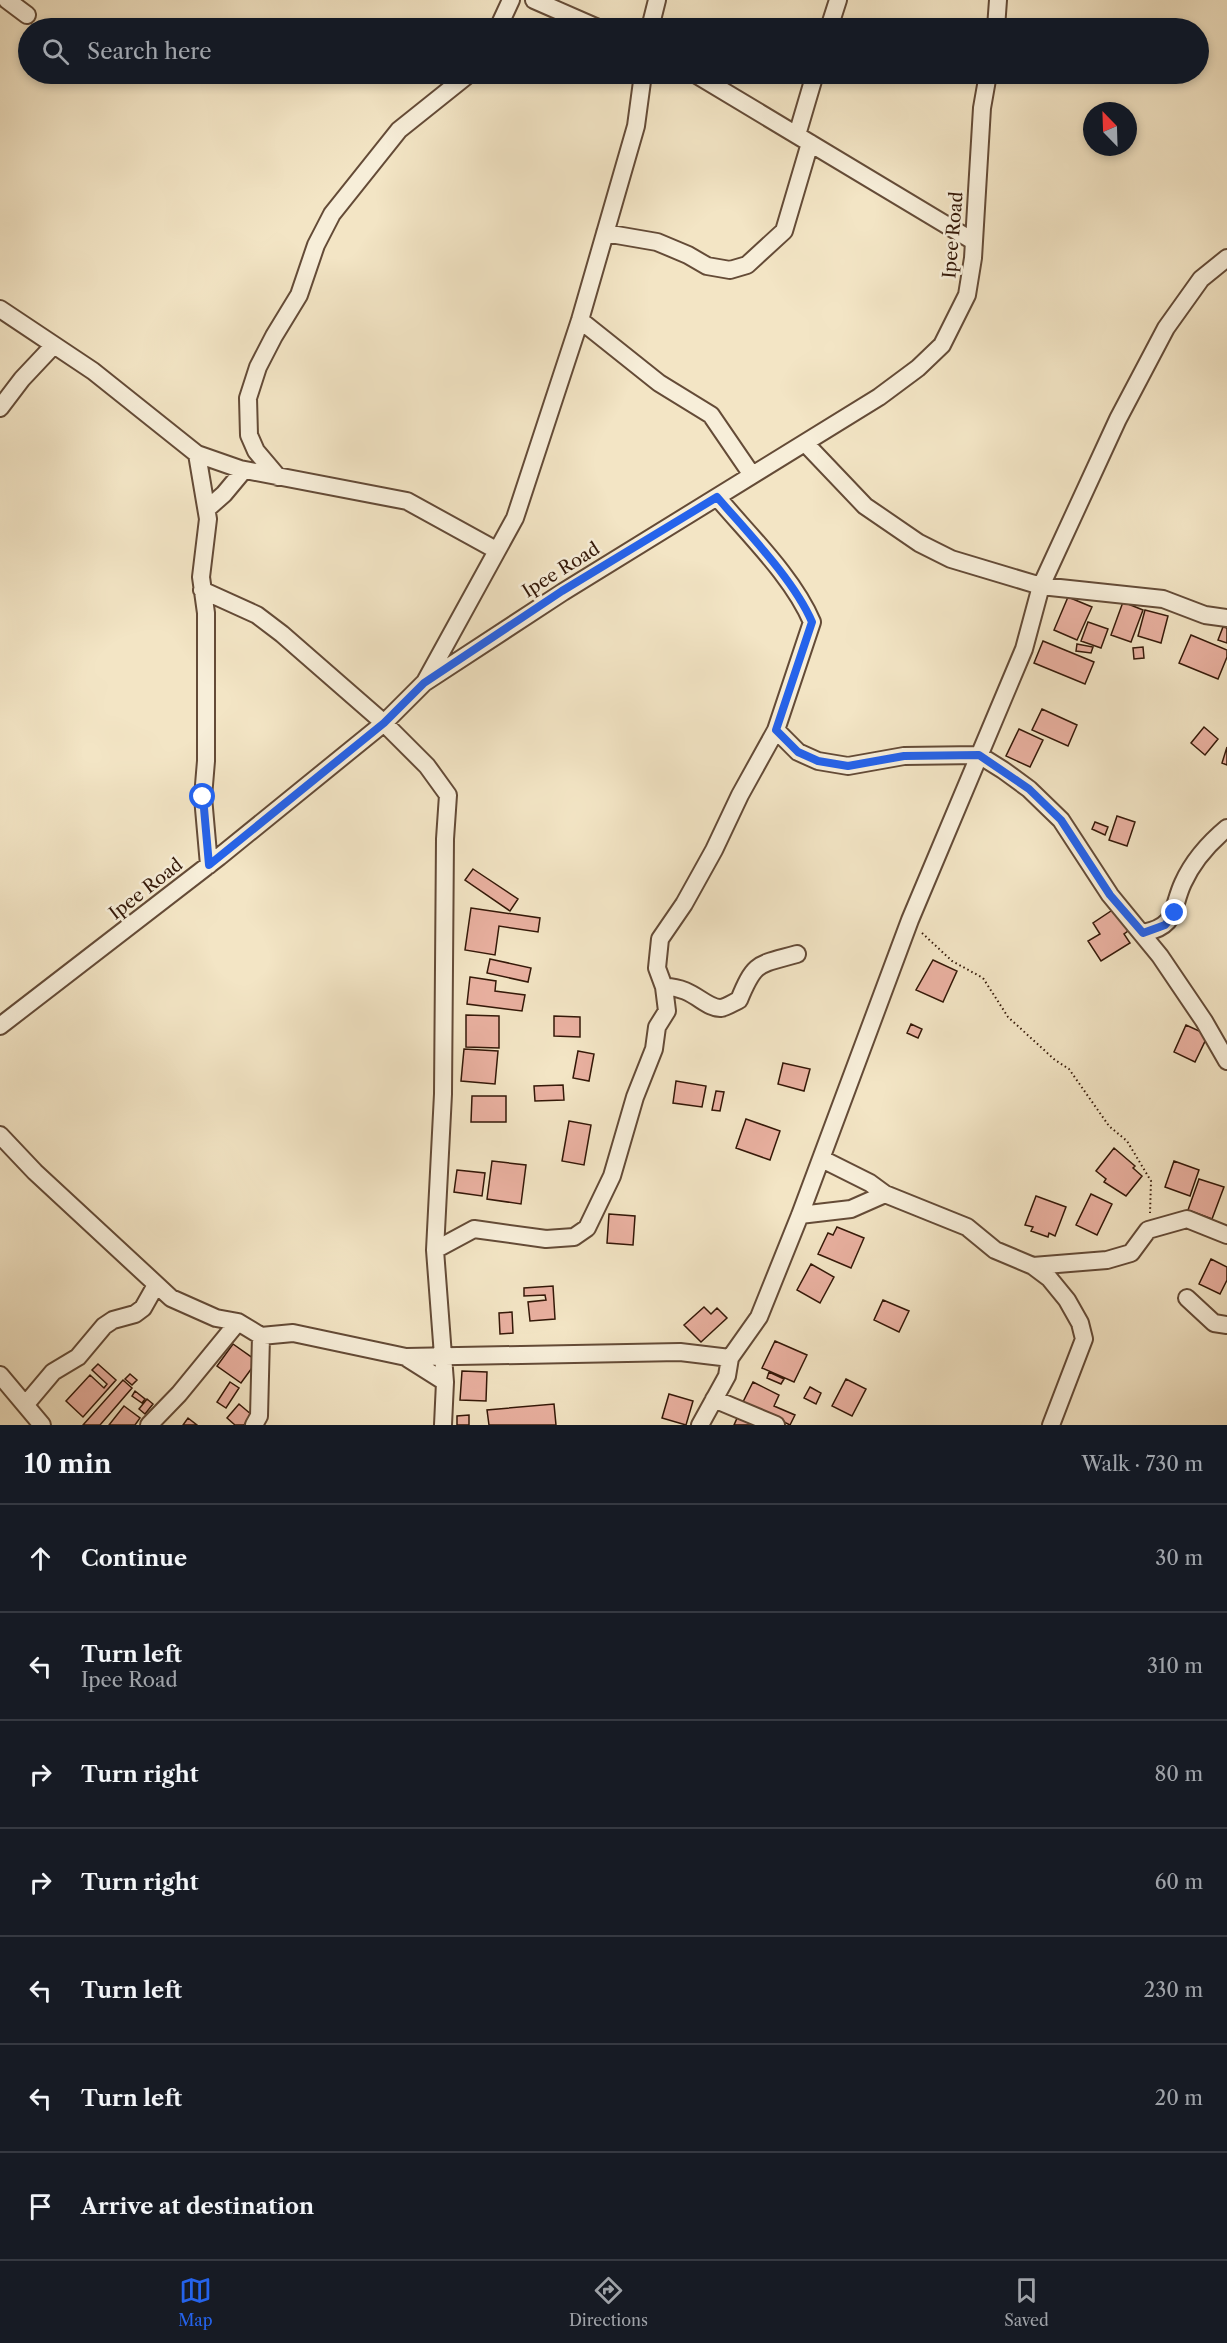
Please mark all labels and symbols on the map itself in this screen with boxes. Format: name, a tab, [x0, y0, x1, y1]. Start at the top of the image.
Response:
north arrow	[1083, 102, 1137, 156]
street label: Ipee Road	[938, 191, 968, 279]
street label: Ipee Road	[518, 538, 604, 602]
route start	[189, 783, 215, 809]
street label: Ipee Road	[105, 853, 187, 924]
route end	[1161, 899, 1187, 925]

